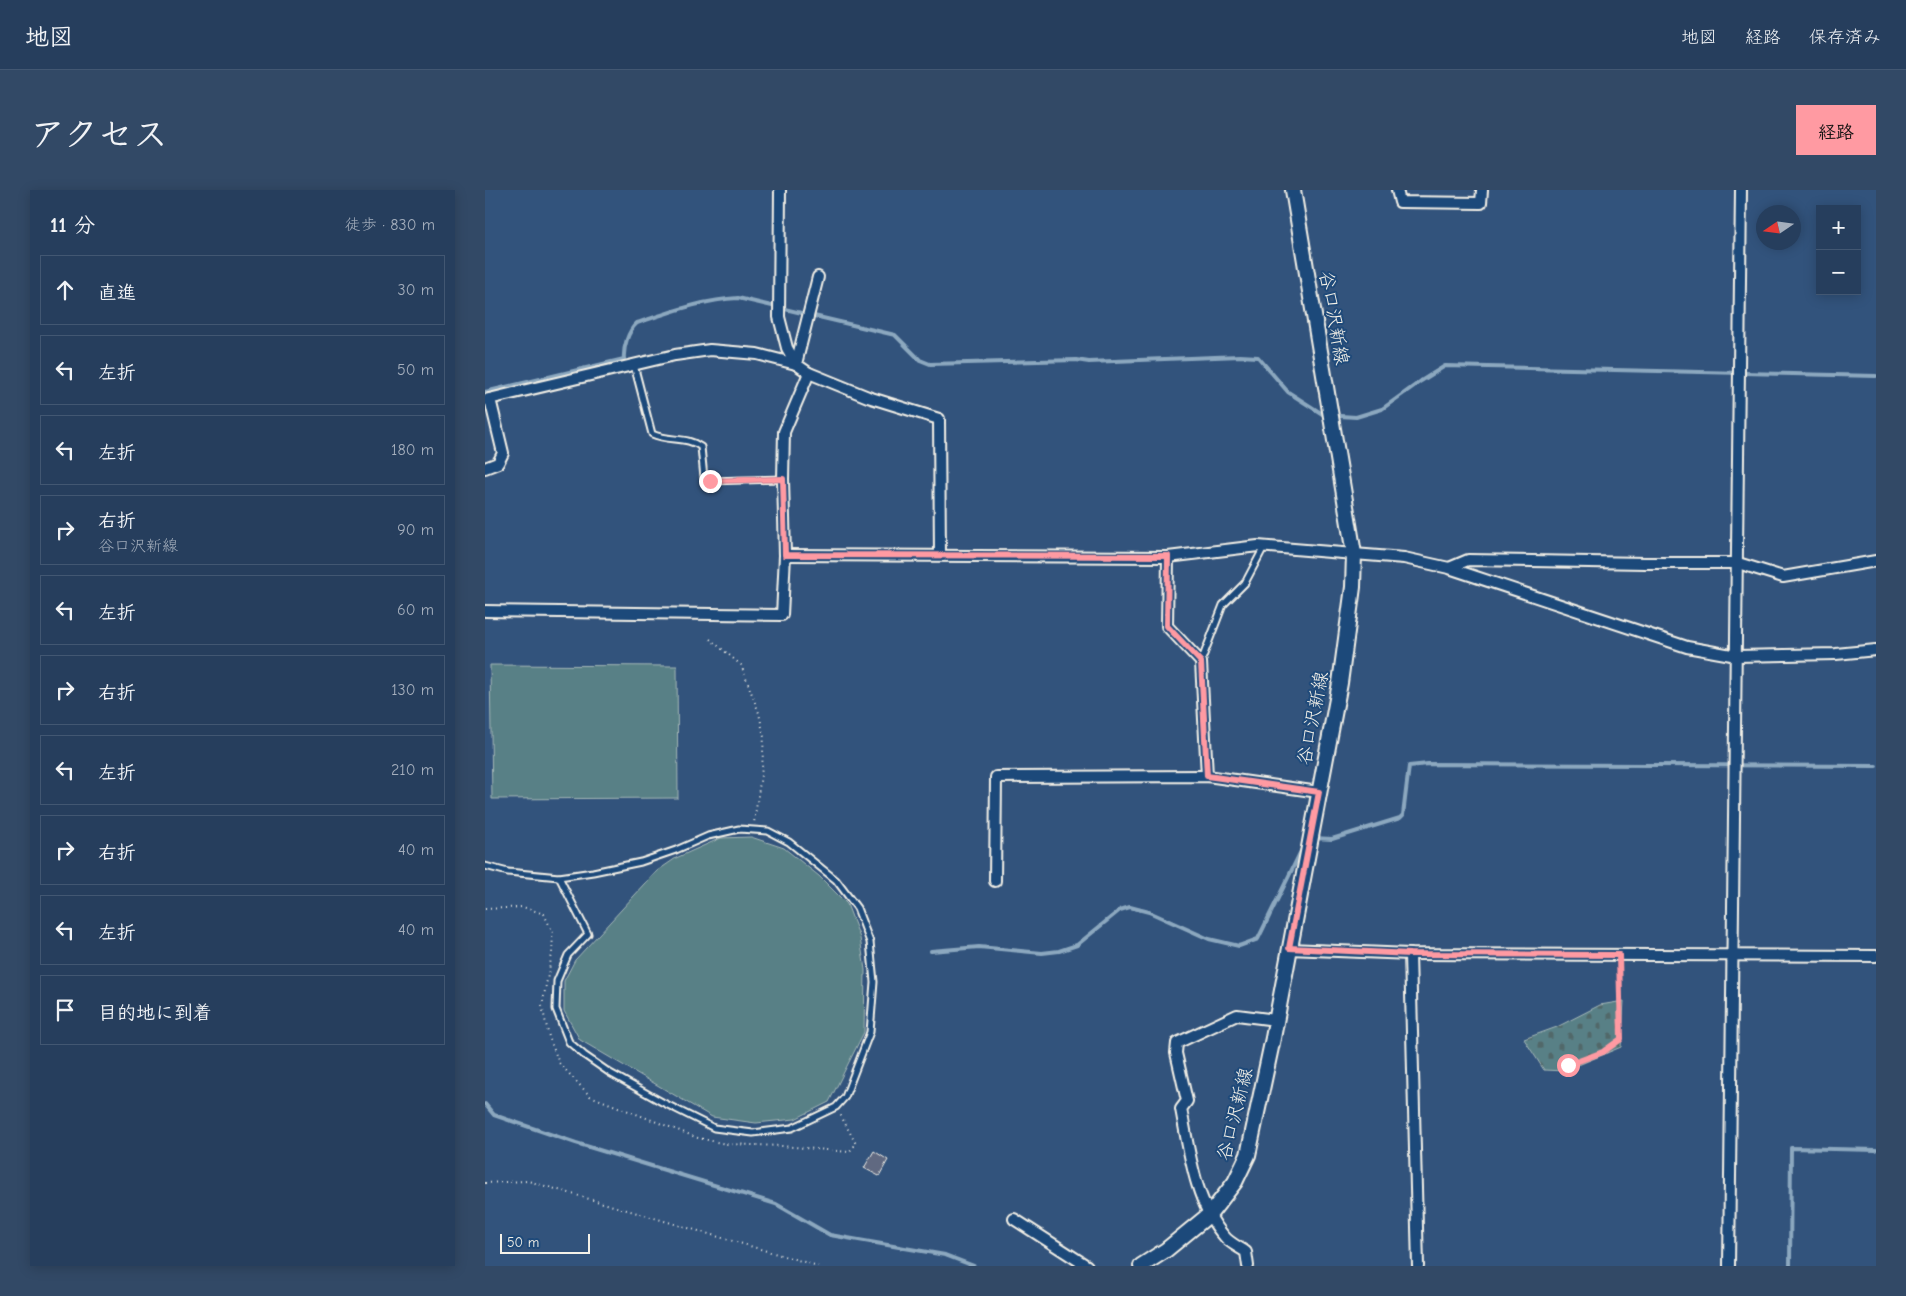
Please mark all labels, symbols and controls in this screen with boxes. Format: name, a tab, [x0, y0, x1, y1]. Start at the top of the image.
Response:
text: 地図	[25, 23, 73, 51]
text: 地図	[1681, 27, 1717, 48]
text: 経路	[1745, 27, 1781, 48]
text: 保存済み	[1809, 27, 1881, 48]
button: 経路	[1796, 105, 1876, 155]
text: アクセス	[30, 114, 168, 155]
north arrow	[1756, 205, 1801, 250]
map controls	[1816, 205, 1861, 295]
button: +	[1816, 205, 1861, 250]
text: 11 分	[50, 213, 95, 237]
text: 徒歩 · 830 m	[345, 216, 435, 234]
button: −	[1816, 250, 1861, 295]
street label: 谷口沢新線	[1315, 269, 1353, 367]
icon: ahead	[51, 276, 79, 304]
text: 30 m	[398, 281, 434, 299]
text: 直進	[98, 282, 136, 304]
icon: left	[51, 356, 79, 384]
text: 50 m	[397, 361, 434, 379]
text: 左折	[98, 362, 136, 384]
icon: left	[51, 436, 79, 464]
text: 180 m	[391, 441, 434, 459]
text: 左折	[98, 442, 136, 464]
route end	[699, 470, 722, 493]
text: 右折	[98, 510, 136, 532]
icon: right	[51, 516, 79, 544]
text: 90 m	[397, 521, 434, 539]
text: 谷口沢新線	[98, 537, 178, 555]
icon: left	[51, 596, 79, 624]
text: 60 m	[397, 601, 434, 619]
text: 左折	[98, 602, 136, 624]
street label: 谷口沢新線	[1293, 669, 1333, 767]
icon: right	[51, 676, 79, 704]
text: 130 m	[391, 681, 434, 699]
text: 右折	[98, 682, 136, 704]
icon: left	[51, 756, 79, 784]
text: 210 m	[391, 761, 434, 779]
text: 左折	[98, 762, 136, 784]
icon: right	[51, 836, 79, 864]
text: 40 m	[398, 841, 434, 859]
text: 右折	[98, 842, 136, 864]
icon: left	[51, 916, 79, 944]
text: 40 m	[398, 921, 434, 939]
text: 左折	[98, 922, 136, 944]
icon: arrive	[51, 996, 79, 1024]
text: 目的地に到着	[98, 1002, 212, 1024]
route start	[1557, 1054, 1580, 1077]
street label: 谷口沢新線	[1213, 1065, 1257, 1163]
scale bar	[500, 1231, 590, 1254]
text: 50 m	[507, 1234, 539, 1251]

